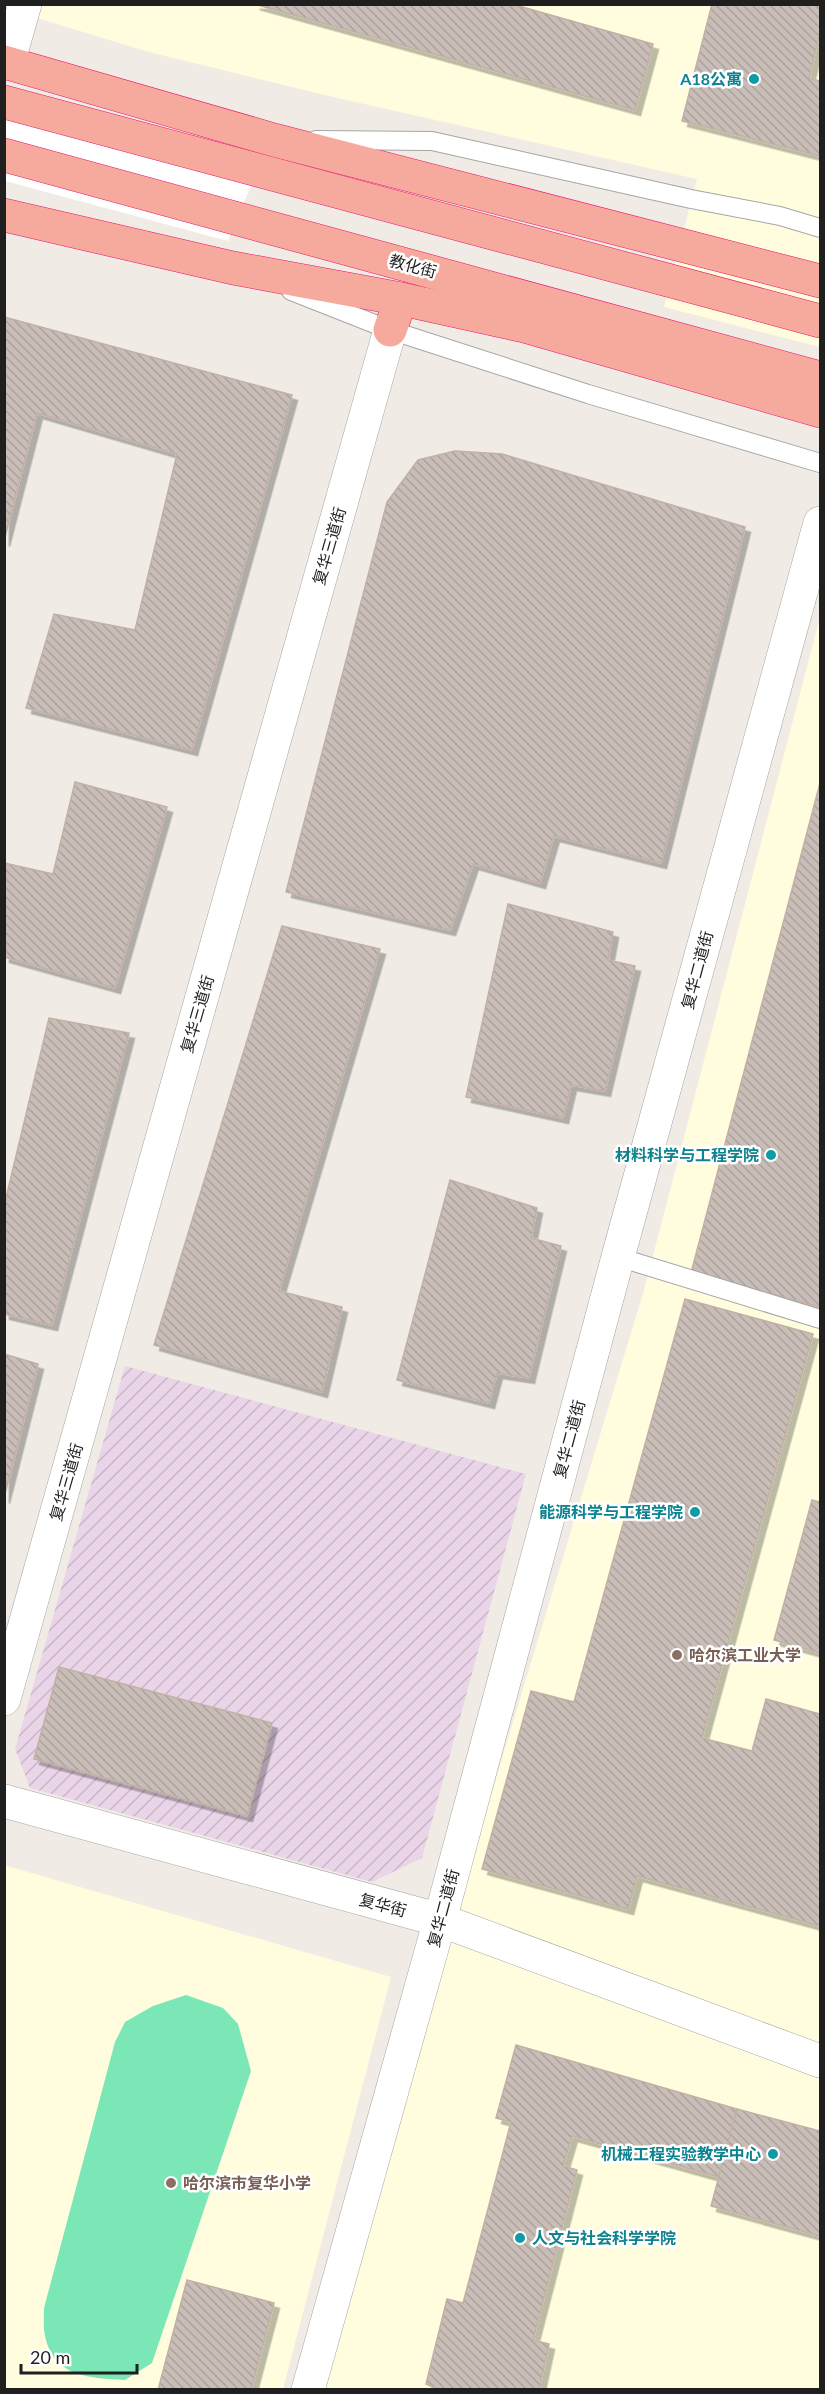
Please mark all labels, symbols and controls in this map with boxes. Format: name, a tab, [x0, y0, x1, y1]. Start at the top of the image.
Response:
place label: A18公寓	[679, 69, 742, 88]
marker: A18公寓	[747, 72, 761, 86]
street label: 教化街	[387, 250, 439, 281]
street label: 复华三道街	[308, 505, 349, 587]
street label: 复华二道街	[677, 929, 716, 1011]
street label: 复华三道街	[176, 973, 217, 1055]
place label: 材料科学与工程学院	[615, 1145, 759, 1164]
marker: 材料科学与工程学院	[764, 1148, 778, 1162]
street label: 复华二道街	[549, 1398, 588, 1480]
street label: 复华三道街	[45, 1441, 86, 1523]
place label: 能源科学与工程学院	[539, 1502, 683, 1521]
marker: 能源科学与工程学院	[688, 1505, 702, 1519]
place label: 哈尔滨工业大学	[689, 1645, 801, 1664]
marker: 哈尔滨工业大学	[670, 1648, 684, 1662]
street label: 复华二道街	[423, 1867, 462, 1949]
street label: 复华街	[357, 1889, 409, 1920]
place label: 机械工程实验教学中心	[601, 2144, 761, 2163]
marker: 机械工程实验教学中心	[766, 2147, 780, 2161]
place label: 哈尔滨市复华小学	[183, 2173, 311, 2192]
marker: 哈尔滨市复华小学	[164, 2176, 178, 2190]
place label: 人文与社会科学学院	[532, 2228, 676, 2247]
marker: 人文与社会科学学院	[513, 2231, 527, 2245]
scale bar	[21, 2337, 136, 2375]
text: 20 m	[30, 2346, 70, 2368]

